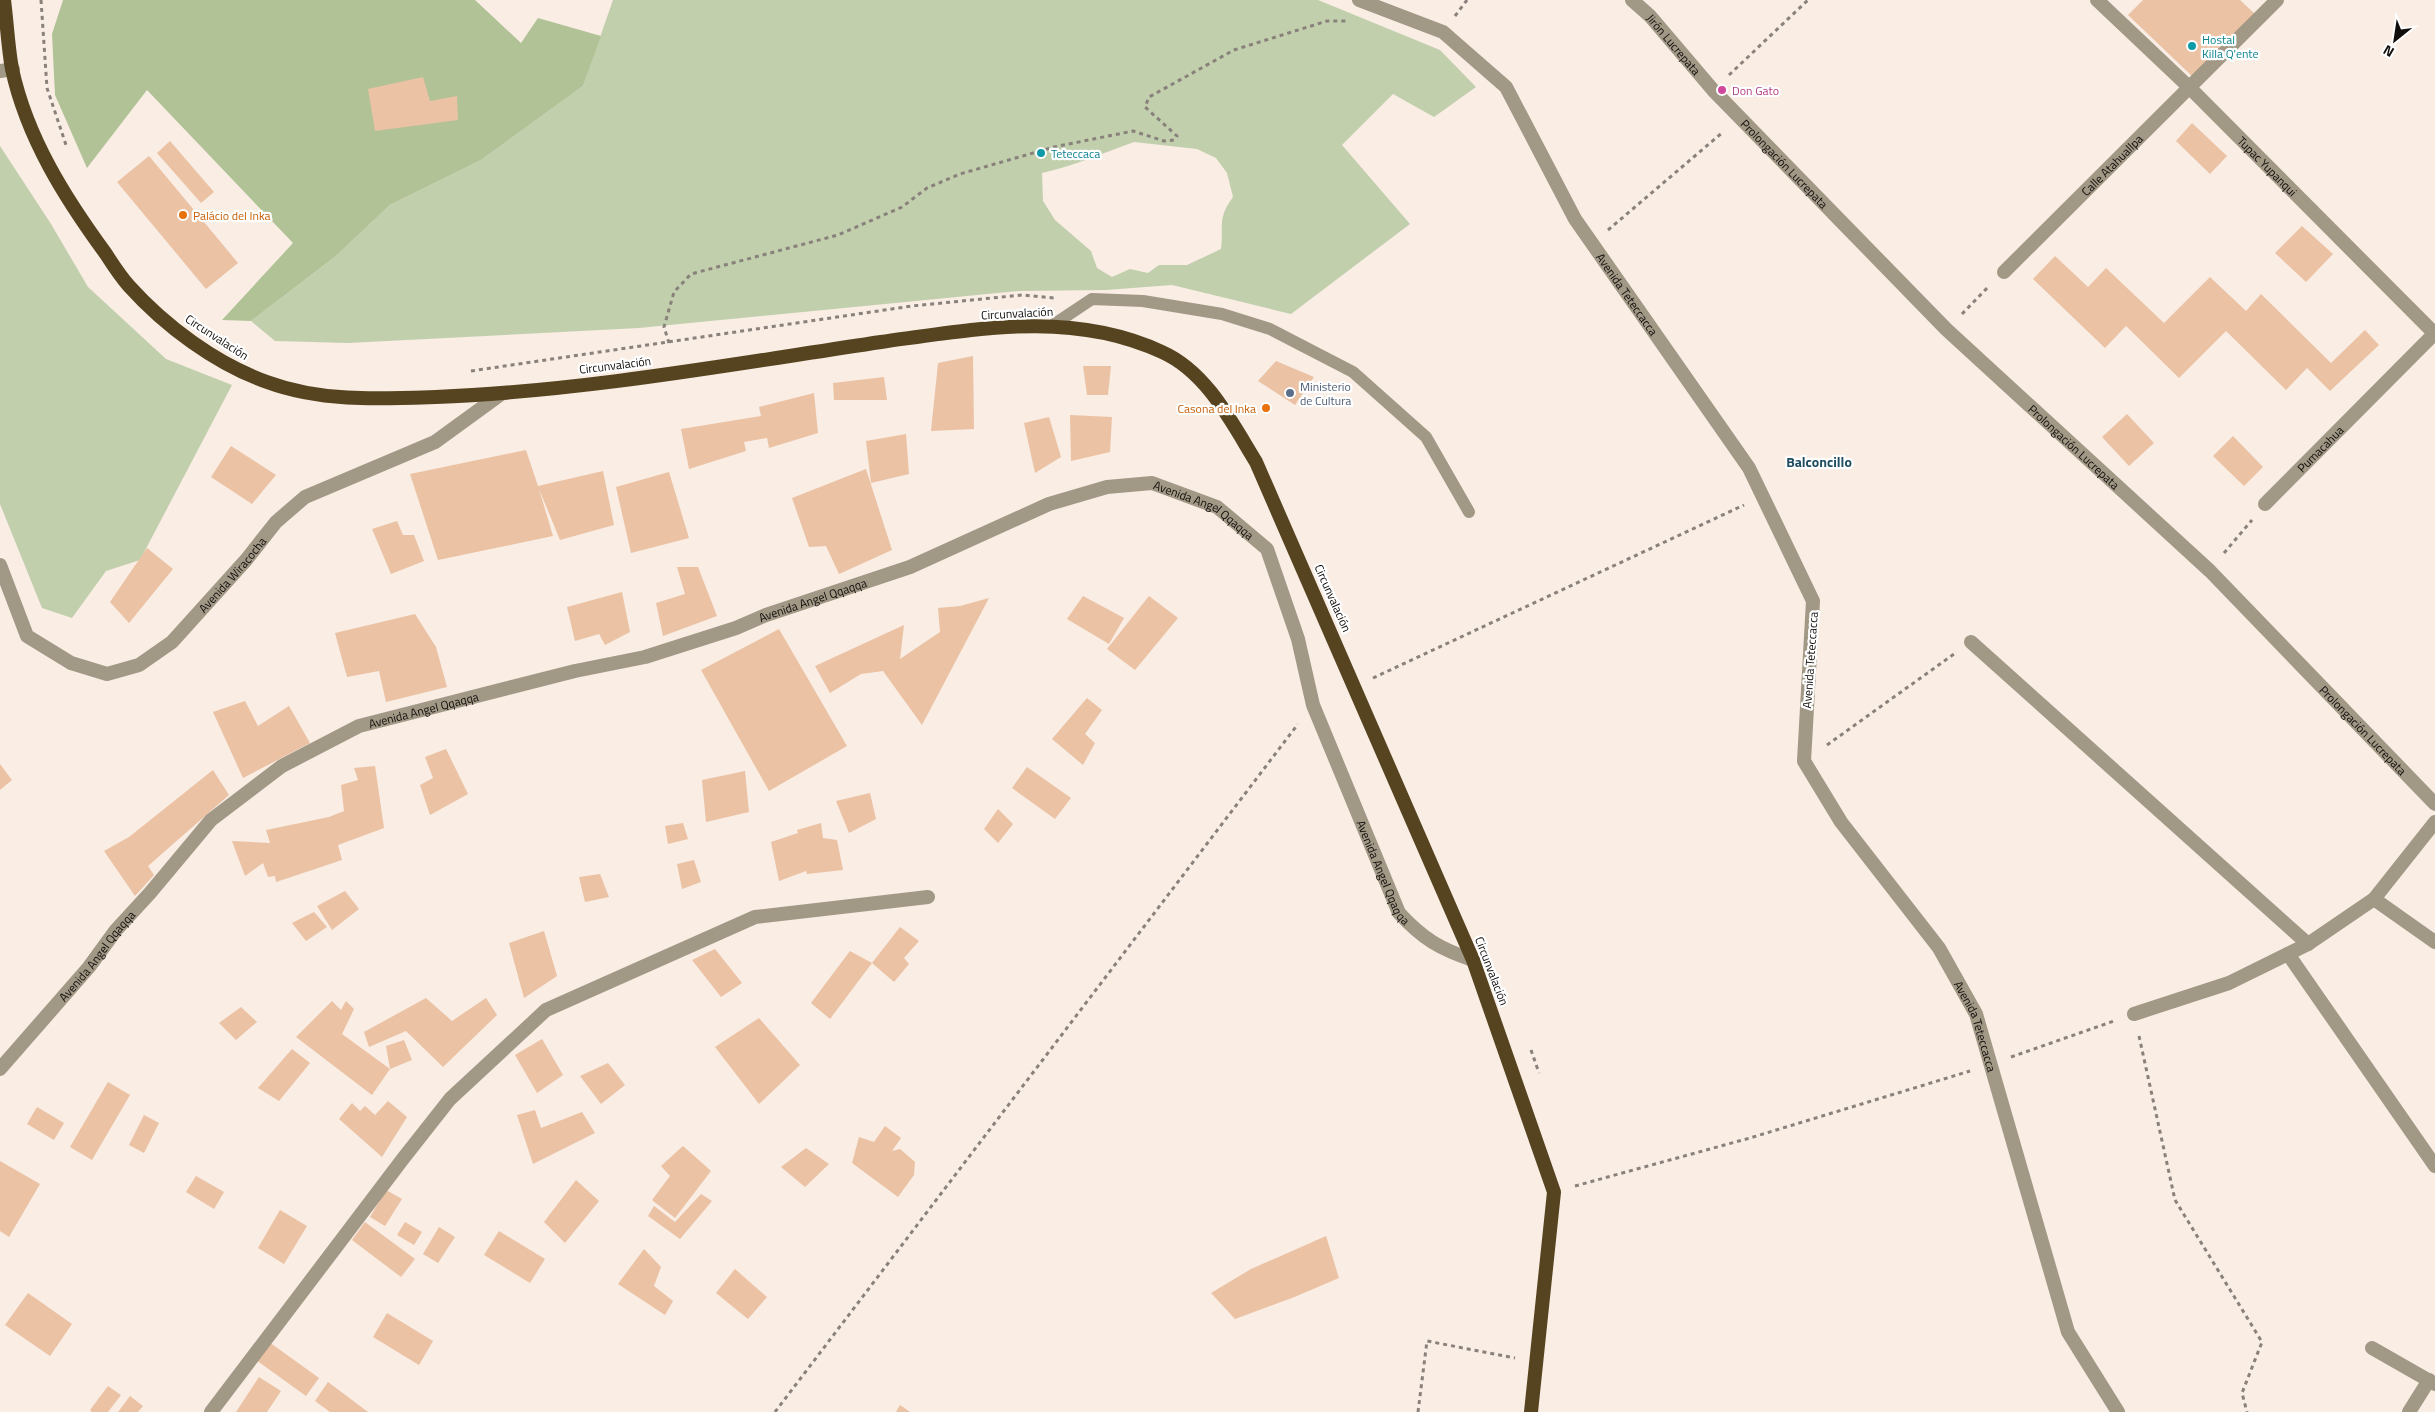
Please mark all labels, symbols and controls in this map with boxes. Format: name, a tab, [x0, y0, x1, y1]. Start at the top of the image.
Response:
street label: Jirón Lucrepata	[1642, 9, 1706, 79]
north arrow	[2370, 15, 2420, 65]
place label: Hostal Killa Q'ente	[2202, 30, 2259, 63]
marker: Hostal Killa Q'ente	[2186, 40, 2198, 52]
text: N	[2379, 40, 2398, 63]
place label: Don Gato	[1732, 81, 1779, 100]
marker: Don Gato	[1716, 84, 1728, 96]
street label: Prolongación Lucrepata	[1737, 114, 1833, 213]
street label: Calle Atahuallpa	[2076, 129, 2147, 200]
street label: Tupac Yupanqui	[2233, 132, 2302, 200]
place label: Teteccaca	[1051, 144, 1100, 163]
marker: Teteccaca	[1035, 147, 1047, 159]
place label: Palácio del Inka	[193, 206, 271, 225]
marker: Palácio del Inka	[177, 209, 189, 221]
street label: Avenida Teteccacca	[1592, 249, 1663, 339]
street label: Circunvalación	[980, 302, 1054, 324]
street label: Circunvalación	[182, 309, 252, 365]
street label: Circunvalación	[578, 351, 652, 379]
place label: Ministerio de Cultura	[1300, 377, 1351, 410]
marker: Ministerio de Cultura	[1284, 387, 1296, 399]
place label: Casona del Inka	[1178, 399, 1256, 418]
street label: Prolongación Lucrepata	[2024, 399, 2124, 494]
marker: Casona del Inka	[1260, 402, 1272, 414]
street label: Pumacahua	[2292, 421, 2348, 477]
district label: Balconcillo	[1786, 451, 1852, 472]
street label: Avenida Angel Qqaqqa	[1151, 475, 1258, 544]
street label: Avenida Wiracocha	[193, 532, 271, 617]
street label: Circunvalación	[1310, 561, 1356, 635]
street label: Avenida Angel Qqaqqa	[755, 573, 869, 627]
street label: Avenida Teteccacca	[1797, 611, 1823, 709]
street label: Prolongación Lucrepata	[2315, 681, 2411, 779]
street label: Avenida Angel Qqaqqa	[366, 686, 480, 733]
street label: Avenida Angel Qqaqqa	[1352, 817, 1415, 929]
street label: Avenida Angel Qqaqqa	[54, 906, 139, 1006]
street label: Circunvalación	[1470, 934, 1514, 1008]
street label: Avenida Teteccacca	[1949, 977, 2002, 1074]

